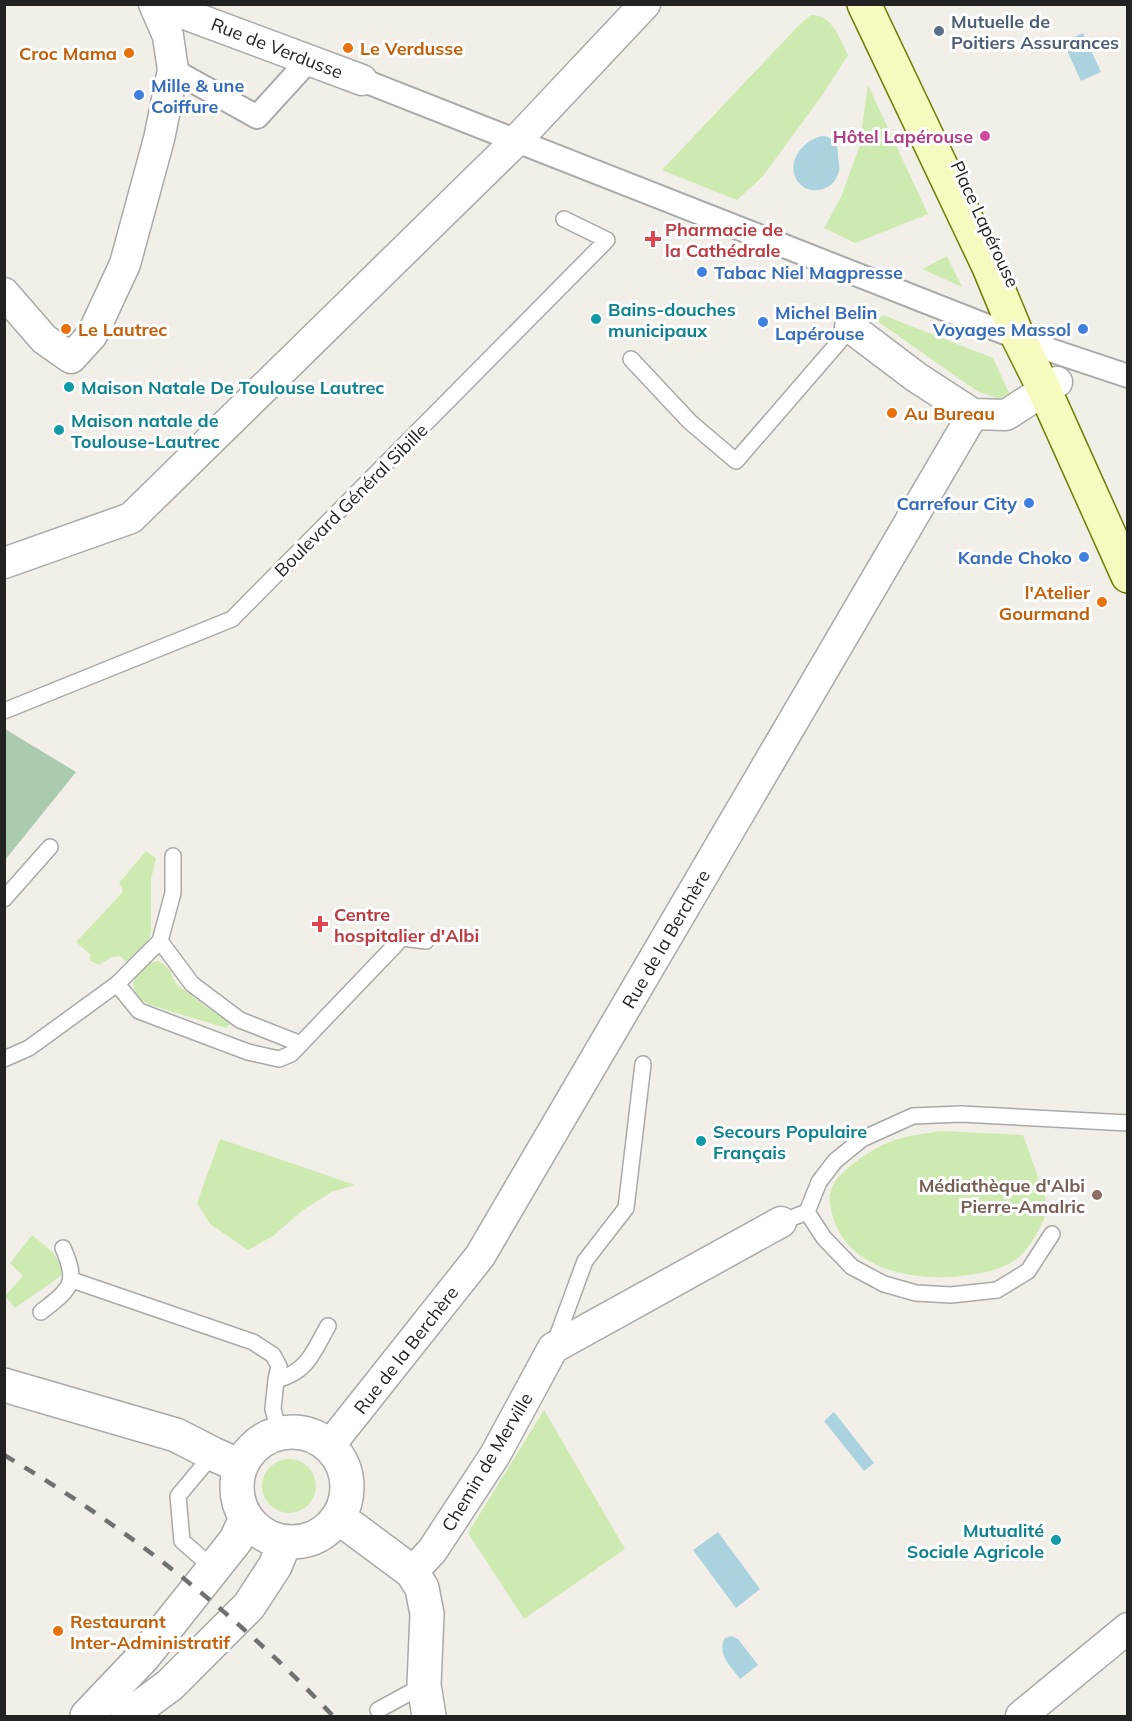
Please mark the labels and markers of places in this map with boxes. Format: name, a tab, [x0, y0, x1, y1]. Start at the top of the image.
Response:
place label: Mutuelle de Poitiers Assurances	[951, 10, 1119, 54]
marker: Mutuelle de Poitiers Assurances	[932, 24, 946, 38]
place label: Le Verdusse	[360, 37, 463, 60]
marker: Le Verdusse	[341, 41, 355, 55]
place label: Croc Mama	[19, 42, 117, 65]
marker: Croc Mama	[122, 46, 136, 60]
place label: Mille & une Coiffure	[151, 74, 244, 118]
marker: Mille & une Coiffure	[132, 88, 146, 102]
place label: Hôtel Lapérouse	[833, 125, 973, 148]
marker: Hôtel Lapérouse	[978, 129, 992, 143]
place label: Pharmacie de la Cathédrale	[665, 218, 783, 262]
marker: Pharmacie de la Cathédrale	[646, 232, 660, 246]
place label: Tabac Niel Magpresse	[714, 261, 903, 284]
marker: Tabac Niel Magpresse	[695, 265, 709, 279]
place label: Bains-douches municipaux	[608, 298, 736, 342]
place label: Michel Belin Lapérouse	[775, 301, 877, 345]
marker: Bains-douches municipaux	[589, 312, 603, 326]
marker: Michel Belin Lapérouse	[756, 315, 770, 329]
place label: Le Lautrec	[78, 318, 167, 341]
place label: Voyages Massol	[932, 318, 1071, 341]
marker: Le Lautrec	[59, 322, 73, 336]
marker: Voyages Massol	[1076, 322, 1090, 336]
place label: Maison Natale De Toulouse Lautrec	[81, 376, 384, 399]
marker: Maison Natale De Toulouse Lautrec	[62, 380, 76, 394]
place label: Au Bureau	[904, 402, 995, 425]
marker: Au Bureau	[885, 406, 899, 420]
place label: Maison natale de Toulouse-Lautrec	[71, 409, 220, 453]
marker: Maison natale de Toulouse-Lautrec	[52, 423, 66, 437]
place label: Carrefour City	[896, 492, 1017, 515]
marker: Carrefour City	[1022, 496, 1036, 510]
place label: Kande Choko	[958, 546, 1072, 569]
marker: Kande Choko	[1077, 550, 1091, 564]
place label: l'Atelier Gourmand	[999, 581, 1091, 625]
marker: l'Atelier Gourmand	[1095, 595, 1109, 609]
place label: Centre hospitalier d'Albi	[334, 903, 479, 947]
marker: Centre hospitalier d'Albi	[311, 915, 329, 933]
place label: Secours Populaire Français	[713, 1120, 867, 1164]
marker: Secours Populaire Français	[694, 1134, 708, 1148]
place label: Médiathèque d'Albi Pierre-Amalric	[919, 1174, 1085, 1218]
marker: Médiathèque d'Albi Pierre-Amalric	[1090, 1188, 1104, 1202]
place label: Mutualité Sociale Agricole	[907, 1519, 1044, 1563]
marker: Mutualité Sociale Agricole	[1049, 1533, 1063, 1547]
place label: Restaurant Inter-Administratif	[70, 1610, 230, 1654]
marker: Restaurant Inter-Administratif	[51, 1624, 65, 1638]

